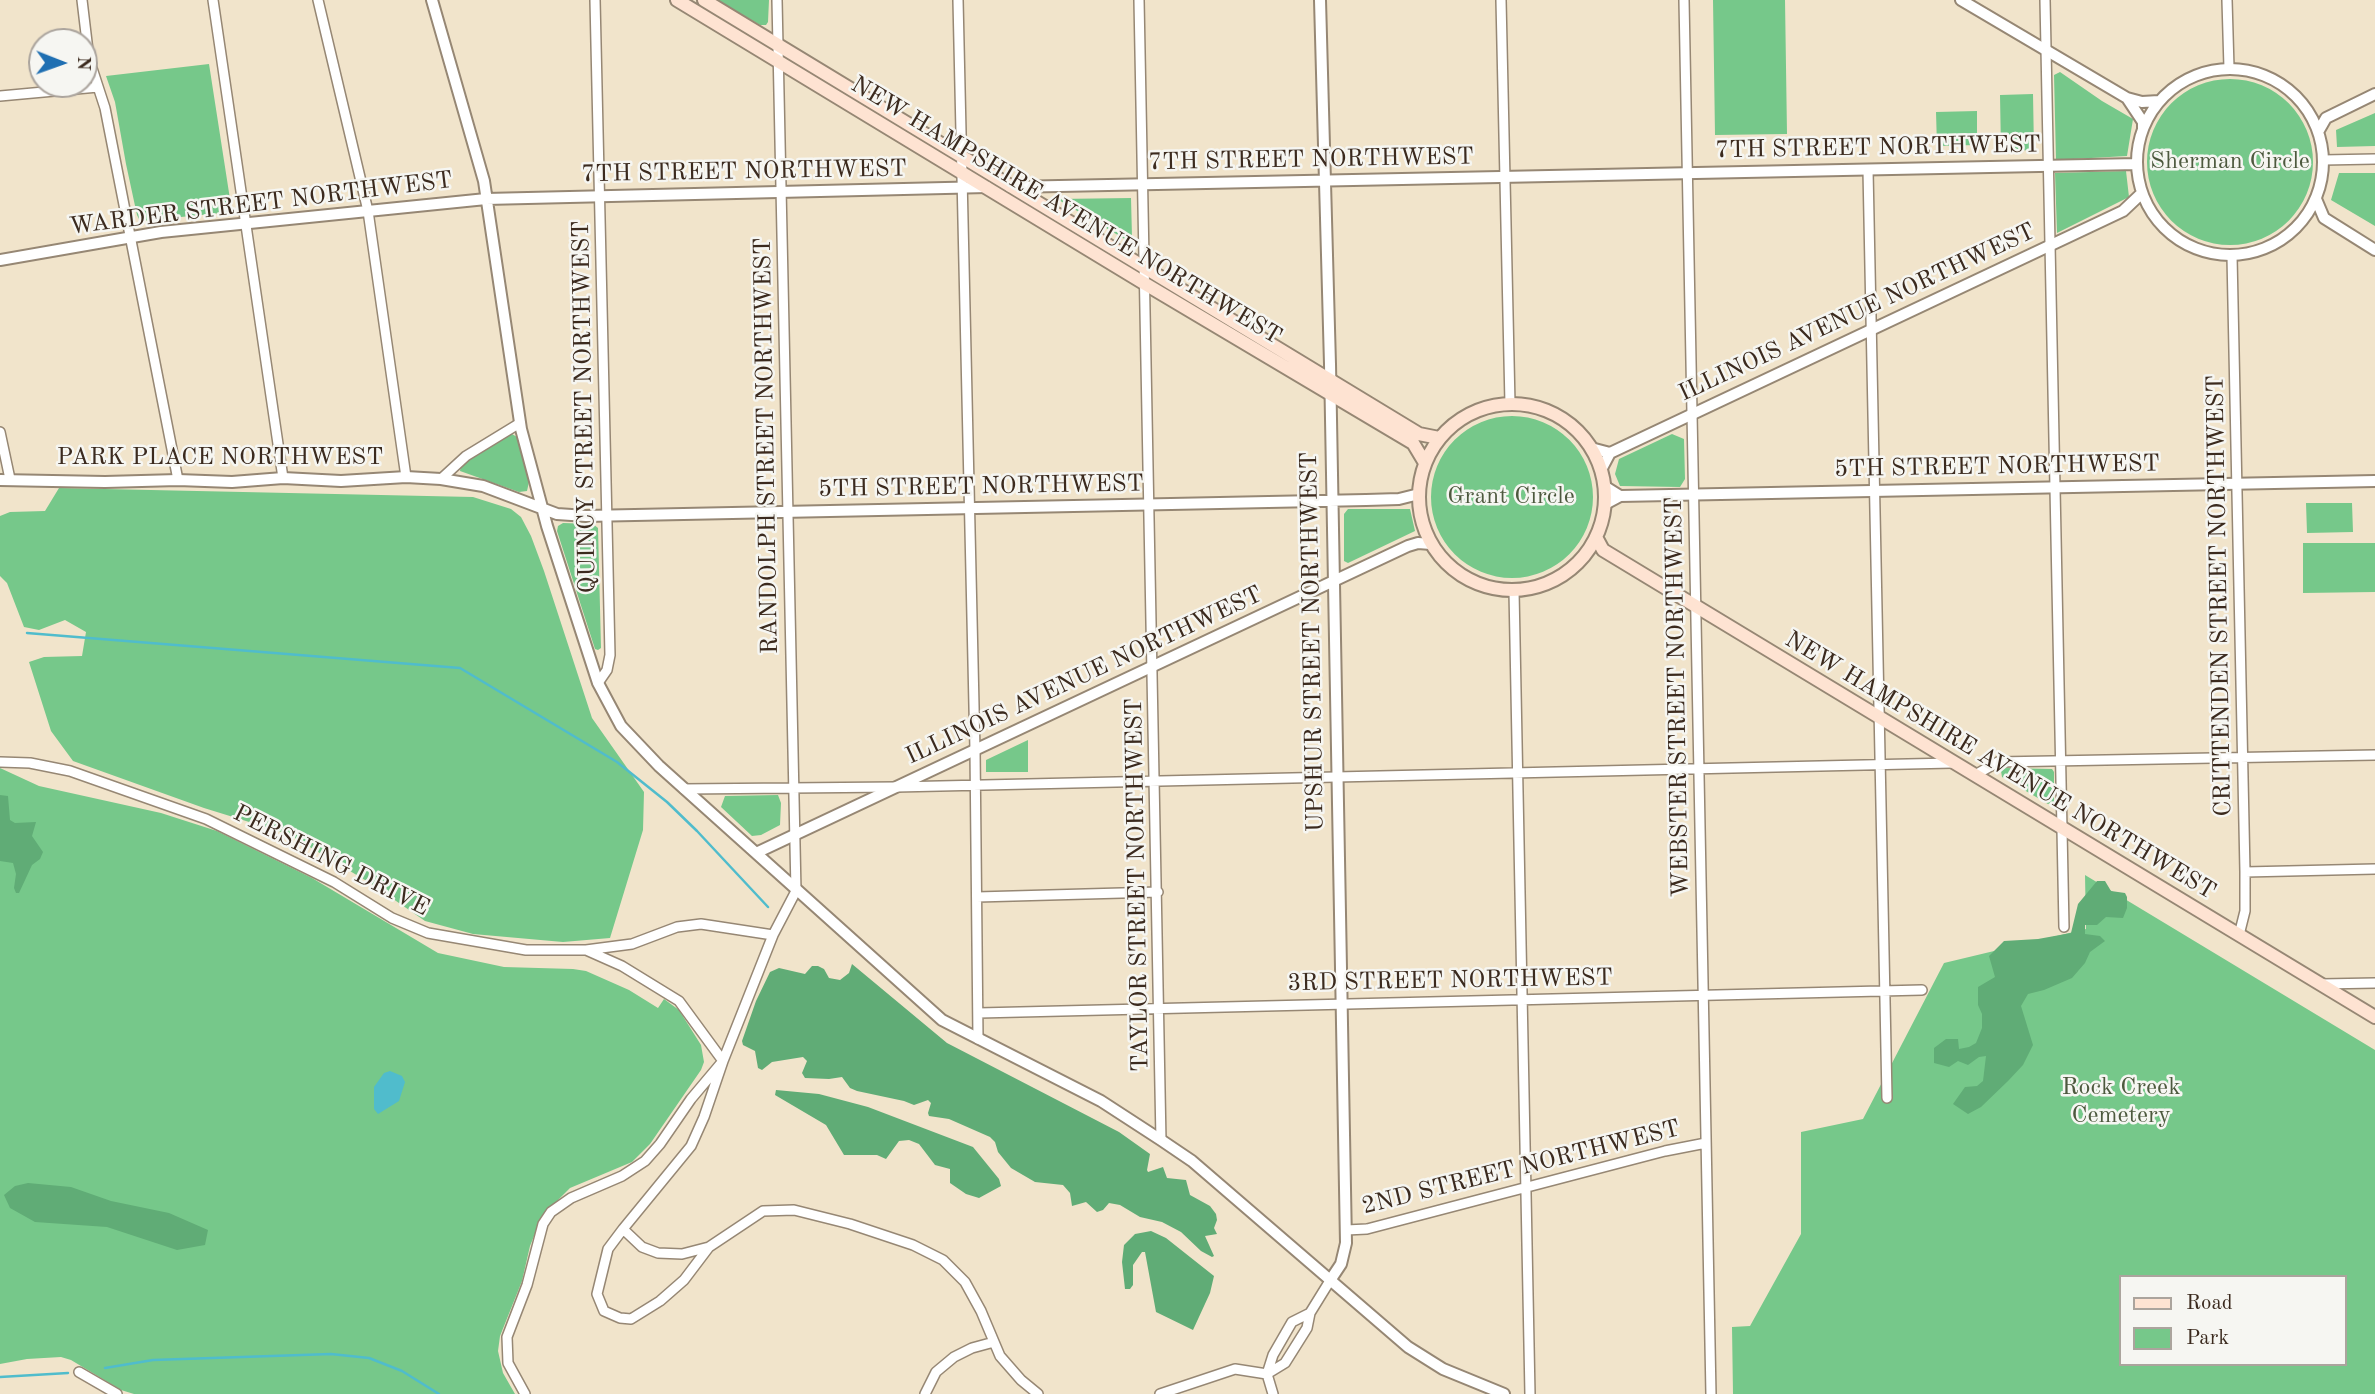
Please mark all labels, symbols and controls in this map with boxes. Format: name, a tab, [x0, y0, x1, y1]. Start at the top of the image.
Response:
north arrow	[28, 28, 98, 98]
text: N	[73, 56, 92, 71]
street label: NEW HAMPSHIRE AVENUE NORTHWEST	[845, 71, 1287, 351]
street label: 7TH STREET NORTHWEST	[1715, 131, 2041, 165]
street label: 7TH STREET NORTHWEST	[1148, 143, 1474, 177]
park label: Sherman Circle	[2150, 148, 2310, 176]
street label: 7TH STREET NORTHWEST	[581, 155, 907, 189]
street label: WARDER STREET NORTHWEST	[68, 166, 454, 242]
street label: ILLINOIS AVENUE NORTHWEST	[1674, 218, 2040, 408]
street label: QUINCY STREET NORTHWEST	[567, 220, 603, 594]
street label: RANDOLPH STREET NORTHWEST	[749, 238, 785, 654]
street label: CRITTENDEN STREET NORTHWEST	[2202, 375, 2238, 817]
street label: PARK PLACE NORTHWEST	[57, 444, 383, 472]
street label: 5TH STREET NORTHWEST	[1834, 450, 2160, 484]
street label: UPSHUR STREET NORTHWEST	[1295, 452, 1331, 832]
street label: 5TH STREET NORTHWEST	[818, 470, 1144, 504]
park label: Grant Circle	[1447, 483, 1575, 511]
street label: WEBSTER STREET NORTHWEST	[1660, 497, 1696, 897]
street label: ILLINOIS AVENUE NORTHWEST	[901, 581, 1267, 771]
street label: NEW HAMPSHIRE AVENUE NORTHWEST	[1779, 626, 2221, 906]
street label: TAYLOR STREET NORTHWEST	[1120, 698, 1156, 1072]
street label: PERSHING DRIVE	[228, 799, 434, 923]
street label: 3RD STREET NORTHWEST	[1287, 964, 1613, 998]
park label: Rock Creek Cemetery	[2061, 1074, 2181, 1130]
street label: 2ND STREET NORTHWEST	[1359, 1115, 1683, 1221]
legend	[2120, 1275, 2347, 1366]
text: Road	[2186, 1293, 2233, 1314]
text: Park	[2186, 1328, 2229, 1349]

